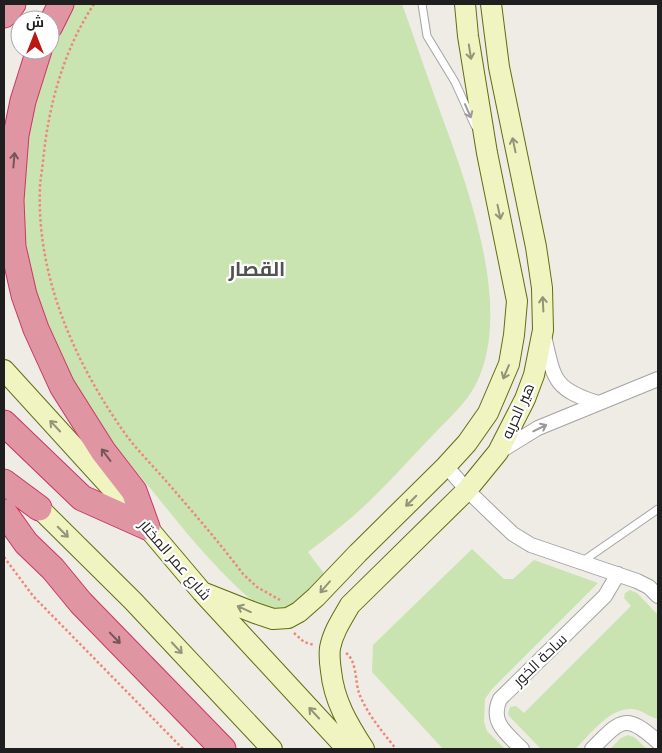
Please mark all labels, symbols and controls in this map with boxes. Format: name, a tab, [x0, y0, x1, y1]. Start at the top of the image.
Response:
north arrow	[10, 10, 60, 60]
text: ش	[26, 13, 44, 31]
one-way arrow	[466, 44, 476, 60]
one-way arrow	[464, 103, 474, 118]
one-way arrow	[509, 137, 518, 153]
one-way arrow	[9, 153, 19, 169]
one-way arrow	[495, 204, 505, 220]
district label: القصار	[228, 256, 285, 282]
one-way arrow	[538, 297, 547, 313]
one-way arrow	[500, 364, 510, 379]
street label: هير الحربه	[497, 380, 539, 442]
one-way arrow	[49, 420, 61, 433]
one-way arrow	[533, 422, 548, 432]
one-way arrow	[101, 449, 112, 462]
one-way arrow	[405, 494, 417, 506]
street label: شارع عمر المختار	[133, 515, 216, 605]
one-way arrow	[56, 526, 69, 538]
one-way arrow	[319, 581, 330, 594]
one-way arrow	[237, 603, 252, 613]
street label: ساحة الخور	[508, 629, 571, 691]
one-way arrow	[109, 632, 121, 644]
one-way arrow	[171, 641, 182, 654]
one-way arrow	[308, 707, 320, 720]

